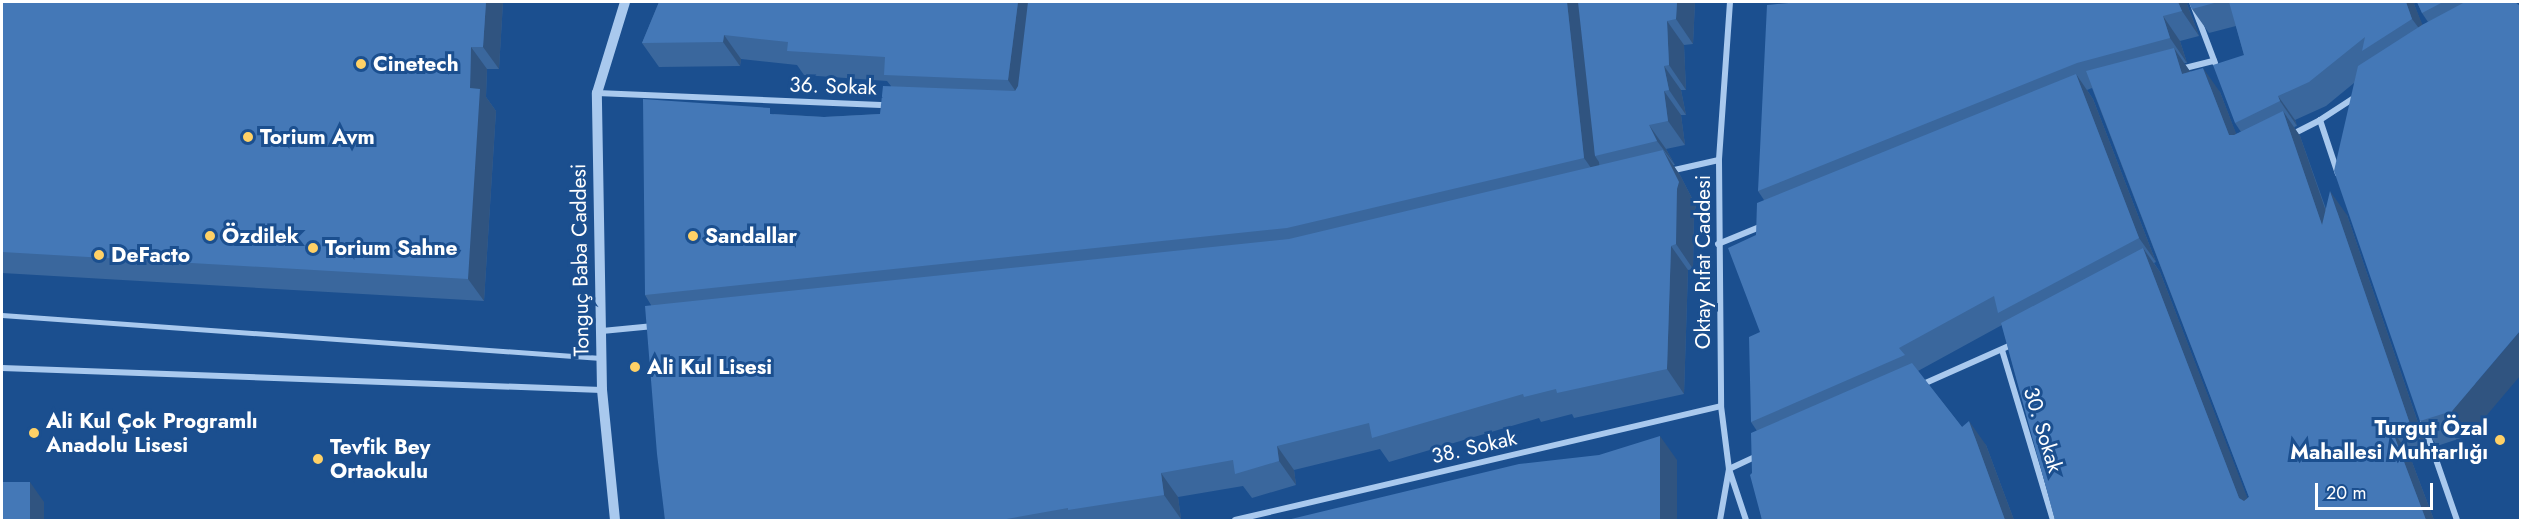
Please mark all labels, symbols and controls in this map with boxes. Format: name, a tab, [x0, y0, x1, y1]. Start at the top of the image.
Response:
place label: Cinetech	[373, 51, 459, 77]
marker: Cinetech	[354, 57, 368, 71]
street label: 36. Sokak	[789, 72, 877, 100]
place label: Torium Avm	[260, 124, 375, 150]
marker: Torium Avm	[241, 130, 255, 144]
street label: Tonguç Baba Caddesi	[566, 163, 594, 357]
street label: Oktay Rıfat Caddesi	[1690, 175, 1716, 349]
place label: Özdilek	[222, 223, 299, 249]
place label: Sandallar	[705, 223, 797, 249]
marker: Özdilek	[203, 229, 217, 243]
marker: Sandallar	[686, 229, 700, 243]
place label: Torium Sahne	[325, 235, 458, 261]
marker: Torium Sahne	[306, 241, 320, 255]
place label: DeFacto	[111, 242, 190, 268]
marker: DeFacto	[92, 248, 106, 262]
place label: Ali Kul Lisesi	[647, 354, 772, 380]
marker: Ali Kul Lisesi	[628, 360, 642, 374]
street label: 30. Sokak	[2018, 384, 2068, 476]
place label: Ali Kul Çok Programlı Anadolu Lisesi	[46, 408, 258, 458]
place label: Turgut Özal Mahallesi Muhtarlığı	[2290, 415, 2488, 465]
street label: 38. Sokak	[1429, 425, 1519, 469]
marker: Ali Kul Çok Programlı Anadolu Lisesi	[27, 426, 41, 440]
marker: Turgut Özal Mahallesi Muhtarlığı	[2493, 433, 2507, 447]
place label: Tevfik Bey Ortaokulu	[330, 434, 431, 484]
marker: Tevfik Bey Ortaokulu	[311, 452, 325, 466]
scale bar	[2318, 471, 2436, 509]
text: 20 m	[2326, 480, 2366, 506]

